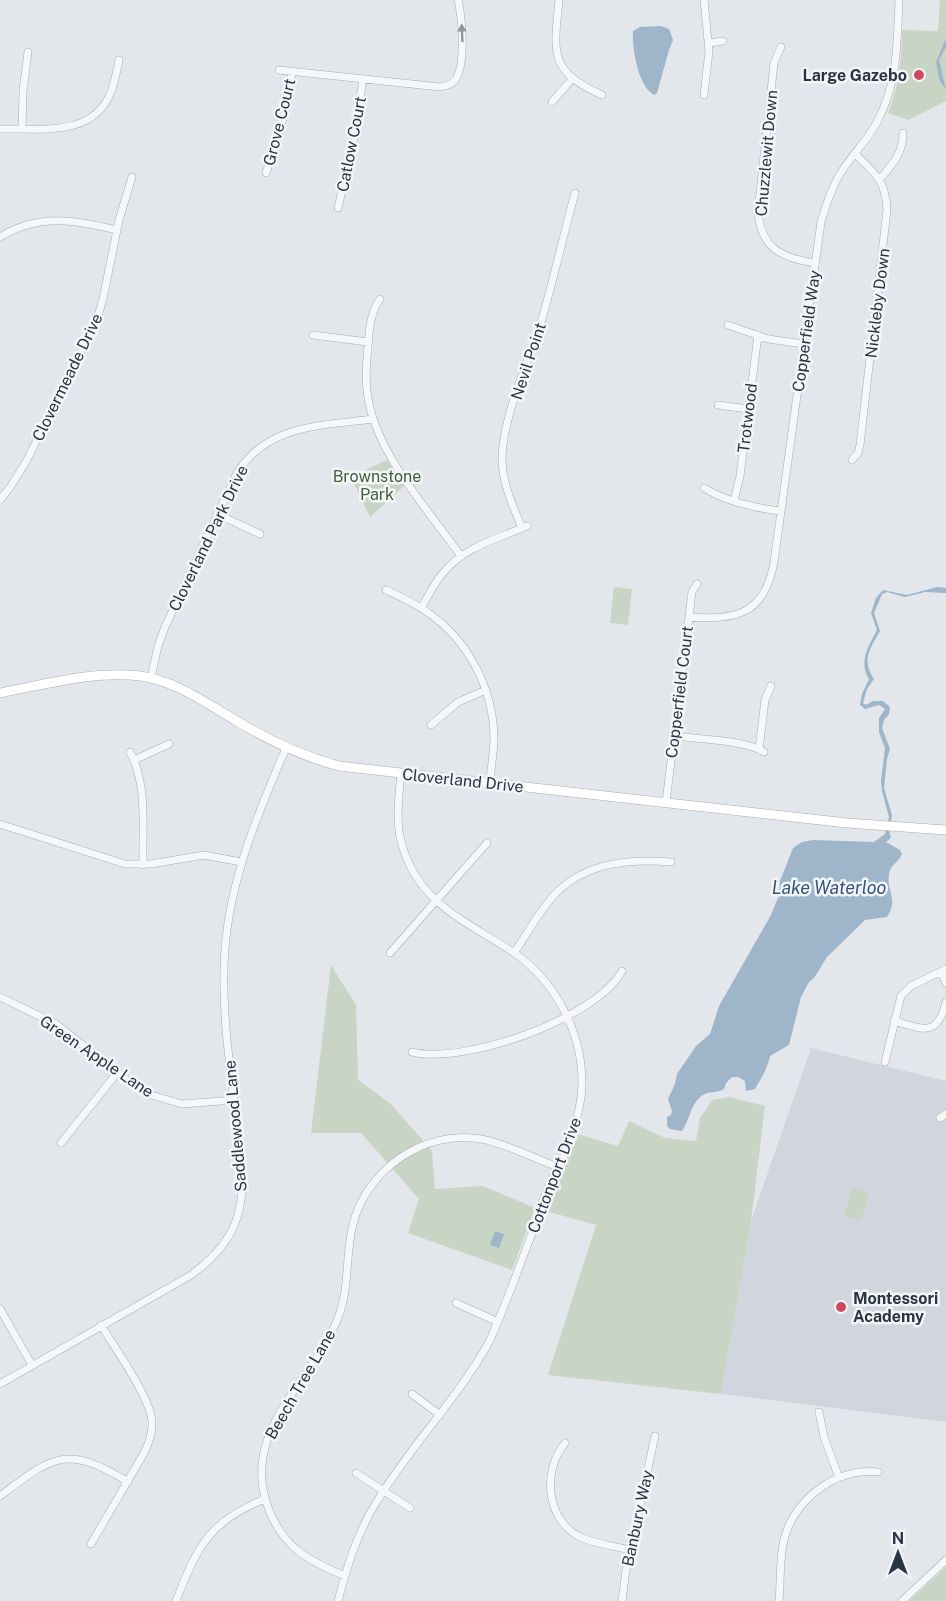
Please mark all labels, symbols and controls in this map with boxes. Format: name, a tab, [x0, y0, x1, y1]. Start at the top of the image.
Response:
one-way arrow	[457, 23, 466, 42]
place label: Large Gazebo	[803, 66, 907, 85]
marker: Large Gazebo	[912, 68, 926, 82]
street label: Grove Court	[259, 77, 299, 168]
street label: Chuzzlewit Down	[752, 89, 781, 217]
street label: Catlow Court	[333, 95, 370, 194]
street label: Nickleby Down	[861, 247, 894, 359]
street label: Copperfield Way	[789, 269, 825, 393]
street label: Clovermeade Drive	[28, 310, 107, 444]
street label: Nevil Point	[507, 320, 550, 402]
street label: Trotwood	[734, 382, 761, 454]
street label: Cloverland Park Drive	[165, 462, 252, 614]
park label: Brownstone Park	[333, 467, 421, 504]
street label: Copperfield Court	[662, 625, 697, 759]
street label: Cloverland Drive	[401, 765, 525, 796]
water label: Lake Waterloo	[772, 877, 887, 898]
street label: Green Apple Lane	[36, 1011, 157, 1101]
street label: Saddlewood Lane	[220, 1059, 251, 1193]
street label: Cottonport Drive	[524, 1115, 585, 1236]
place label: Montessori Academy	[853, 1289, 938, 1326]
marker: Montessori Academy	[834, 1300, 848, 1314]
street label: Beech Tree Lane	[261, 1326, 340, 1443]
street label: Banbury Way	[618, 1468, 657, 1568]
north arrow	[868, 1523, 928, 1583]
text: N	[892, 1529, 904, 1548]

